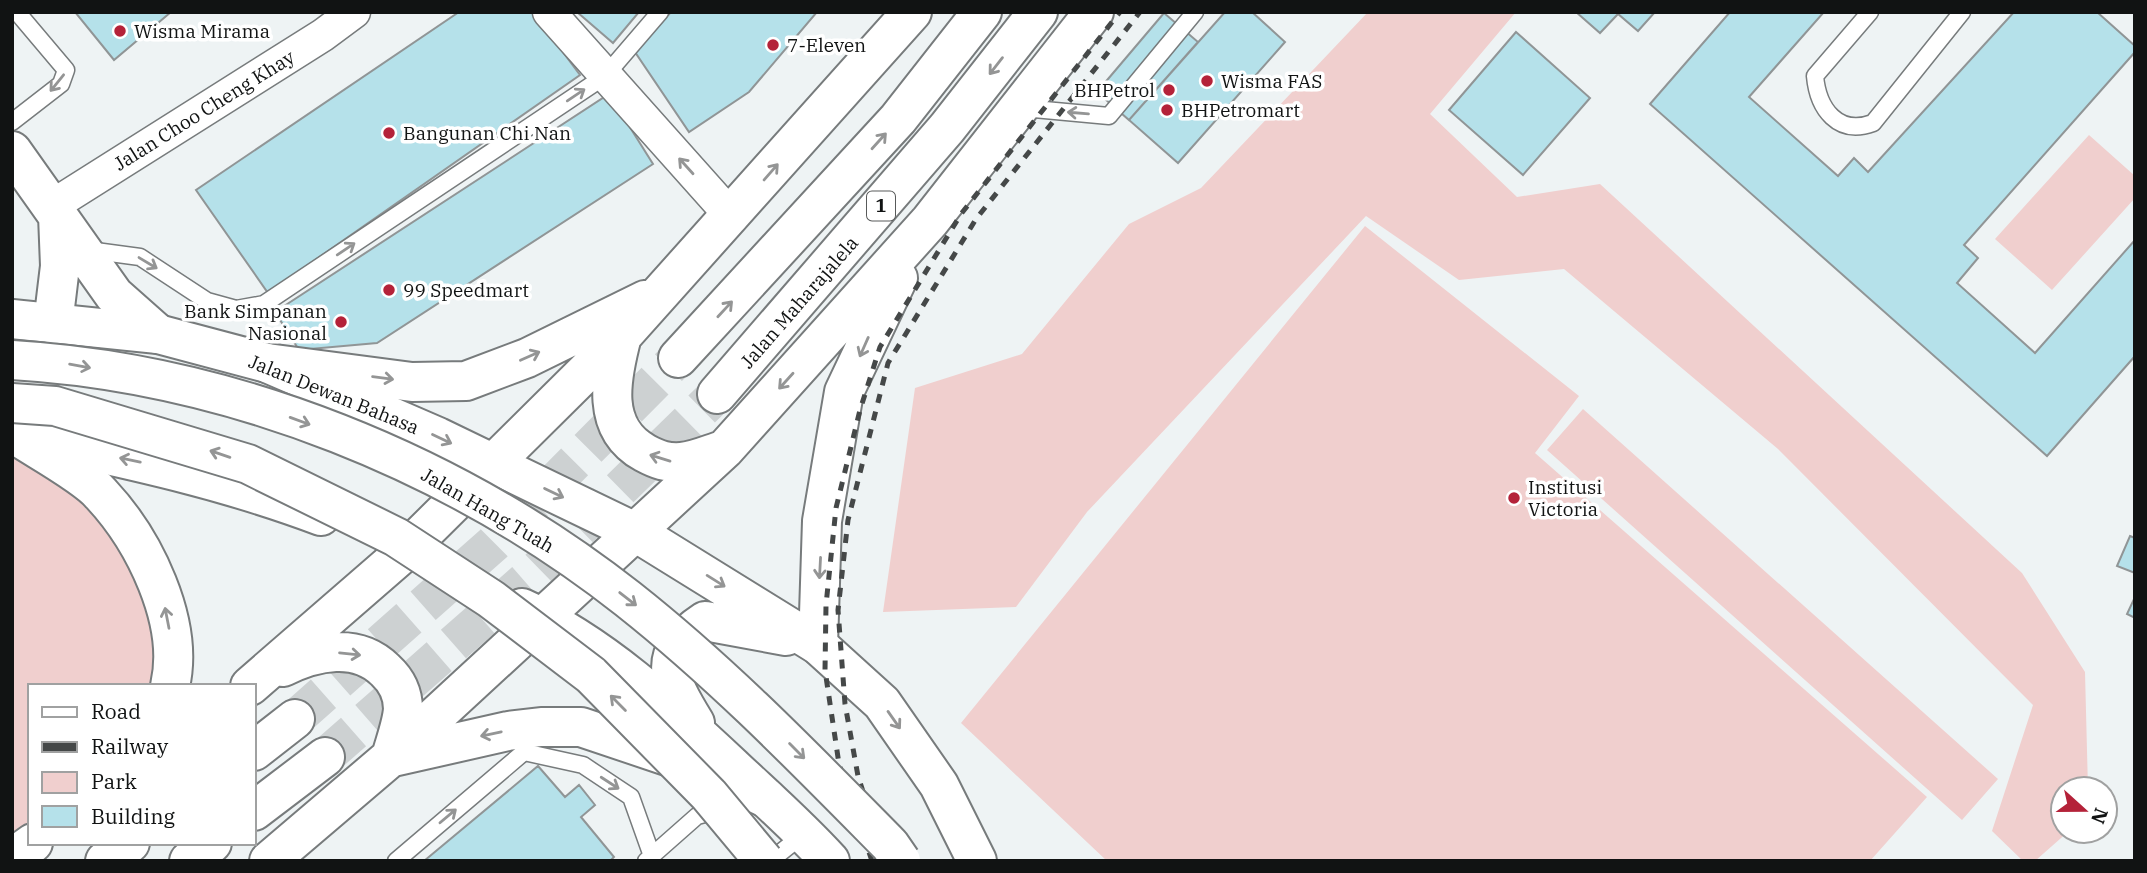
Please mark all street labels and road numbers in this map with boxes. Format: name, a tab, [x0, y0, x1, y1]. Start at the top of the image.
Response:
street label: Jalan Choo Cheng Khay	[109, 44, 300, 175]
road number: 1	[867, 191, 895, 220]
street label: Jalan Maharajalela	[735, 231, 863, 373]
street label: Jalan Dewan Bahasa	[245, 349, 423, 439]
street label: Jalan Hang Tuah	[417, 462, 559, 558]

